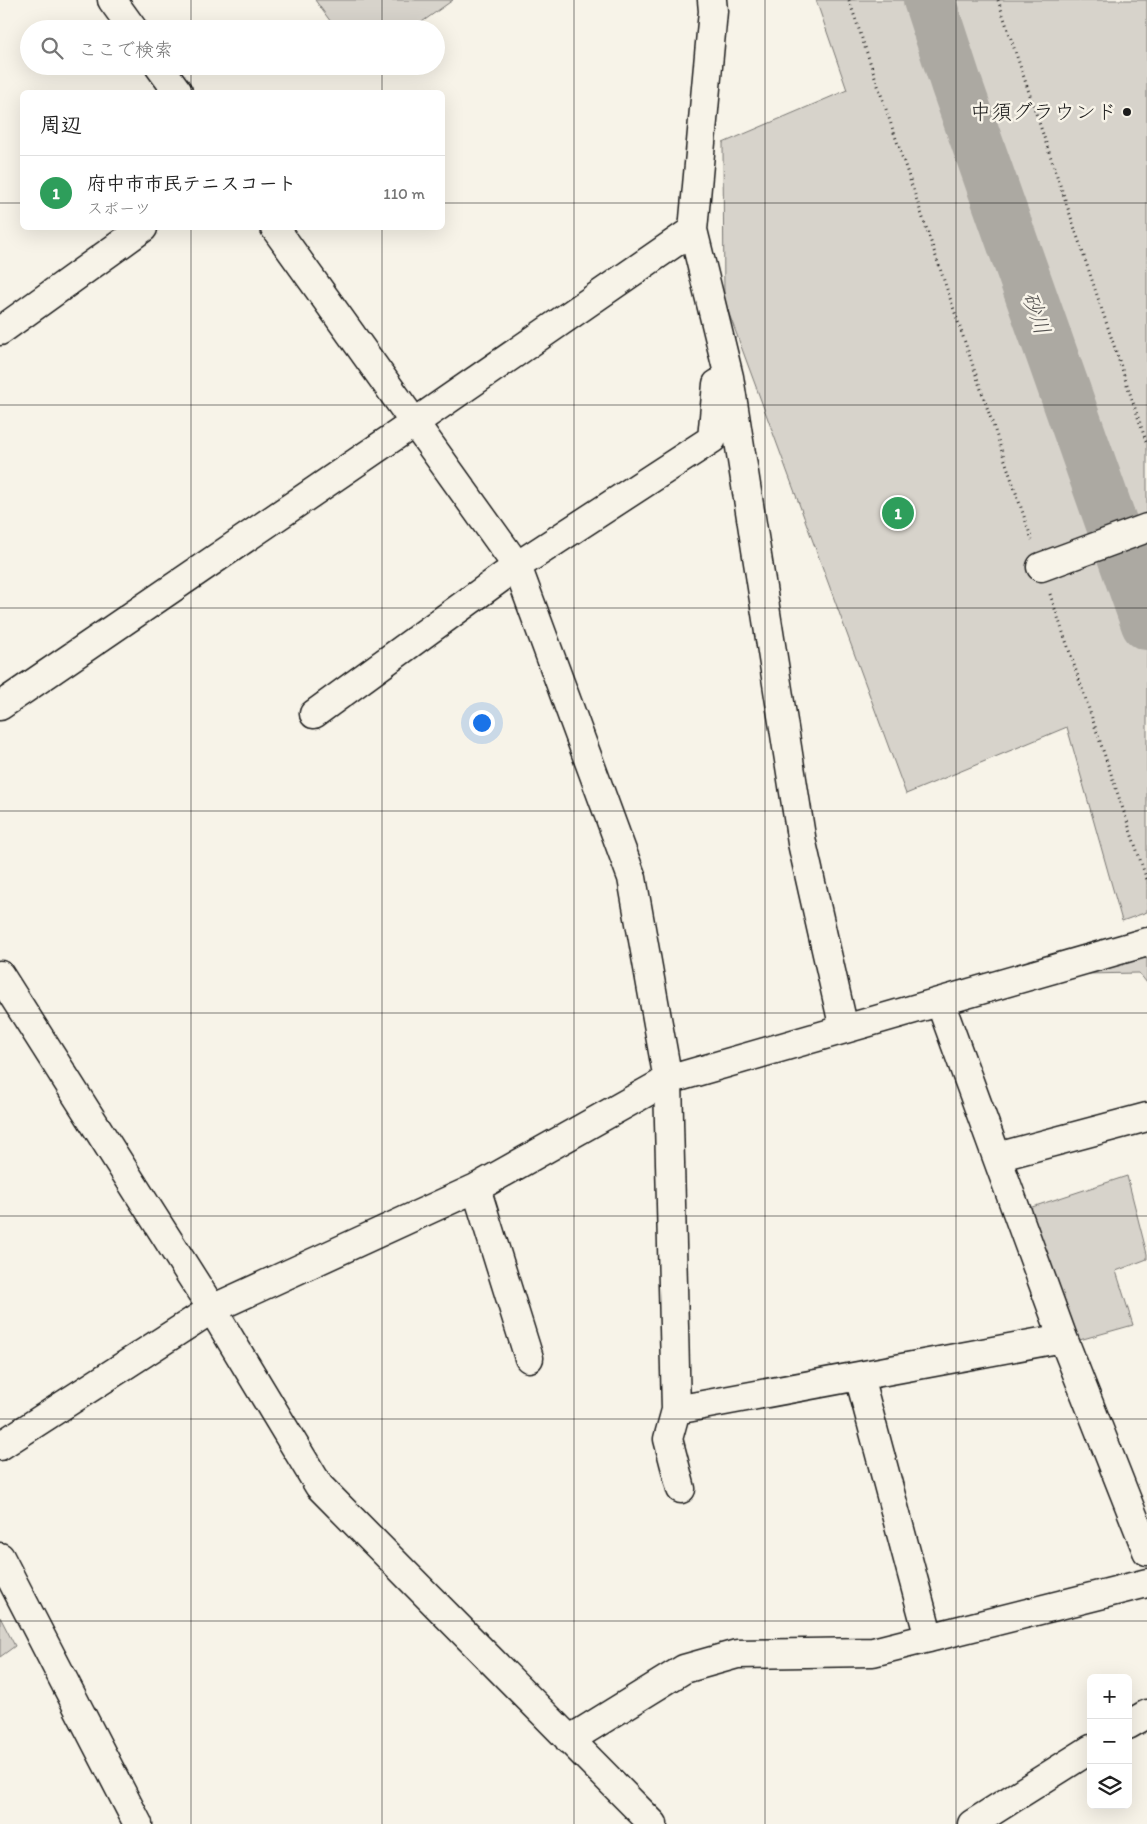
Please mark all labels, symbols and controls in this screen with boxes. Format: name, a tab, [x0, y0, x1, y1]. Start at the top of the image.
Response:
search box	[20, 20, 445, 75]
icon: search	[38, 34, 66, 62]
text: ここで検索	[78, 38, 173, 61]
place label: 中須グラウンド	[970, 99, 1117, 124]
marker: 中須グラウンド	[1121, 106, 1133, 118]
text: 周辺	[40, 112, 82, 137]
text: 府中市市民テニスコート	[87, 172, 296, 195]
text: 1	[52, 184, 60, 203]
text: 110 m	[383, 184, 425, 203]
text: スポーツ	[87, 199, 151, 218]
water label: 砂川	[1017, 288, 1056, 338]
pin: 1	[882, 494, 914, 532]
your location	[469, 710, 495, 736]
map controls	[1087, 1674, 1132, 1809]
button: +	[1087, 1674, 1132, 1719]
button: −	[1087, 1719, 1132, 1764]
button: layers	[1087, 1764, 1132, 1809]

